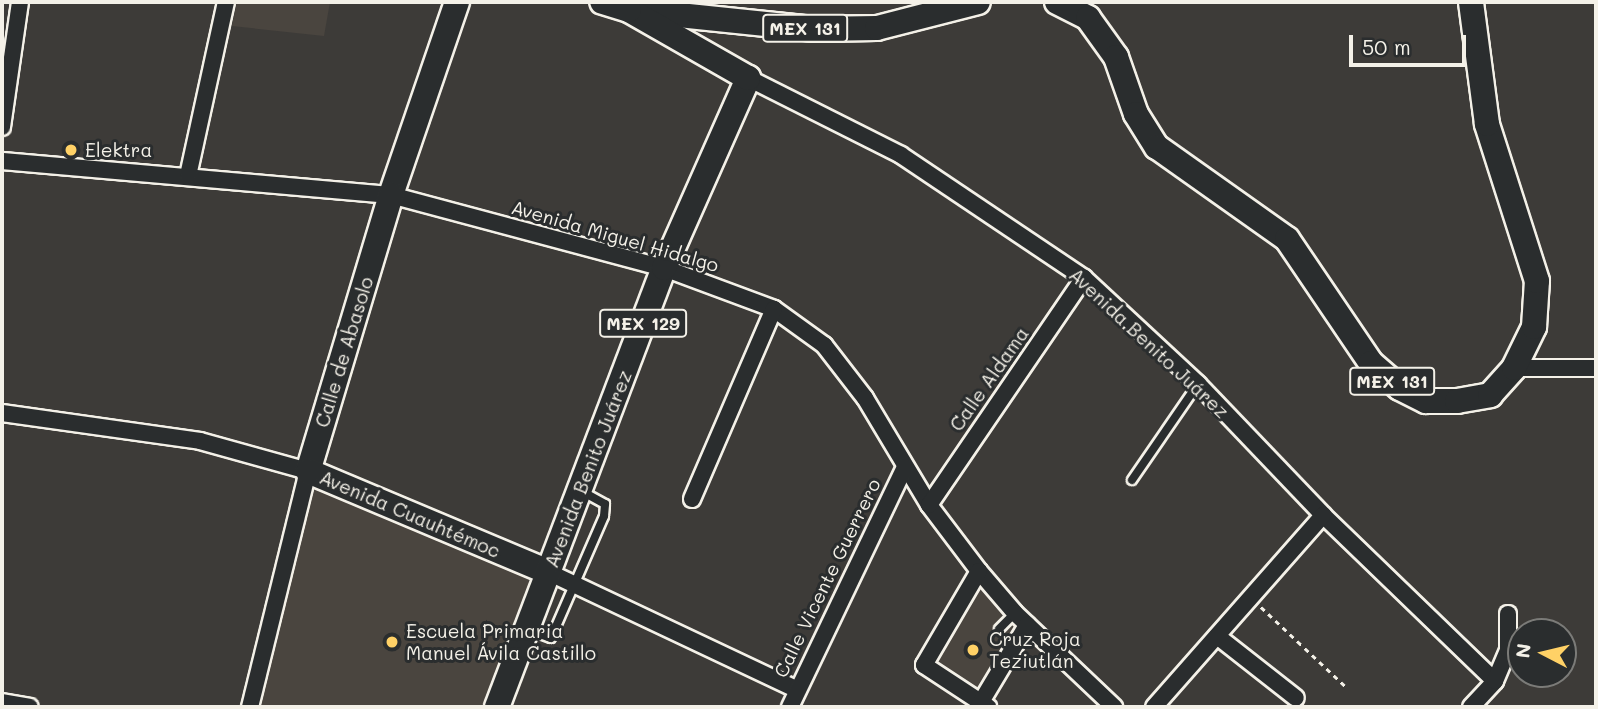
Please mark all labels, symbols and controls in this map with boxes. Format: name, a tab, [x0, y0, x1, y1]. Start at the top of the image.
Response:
road number: MEX 131	[761, 13, 849, 42]
scale bar	[1353, 21, 1470, 65]
text: 50 m	[1362, 33, 1411, 60]
place label: Elektra	[85, 139, 152, 161]
marker: Elektra	[63, 142, 79, 158]
street label: Avenida Miguel Hidalgo	[509, 195, 721, 277]
street label: Avenida Benito Juárez	[1065, 263, 1233, 423]
street label: Calle de Abasolo	[310, 274, 378, 430]
road number: MEX 129	[598, 309, 688, 338]
street label: Calle Aldama	[945, 323, 1033, 435]
road number: MEX 131	[1348, 366, 1436, 396]
street label: Avenida Benito Juárez	[540, 367, 636, 571]
street label: Avenida Cuauhtémoc	[316, 466, 504, 562]
street label: Calle Vicente Guerrero	[769, 475, 885, 681]
north arrow	[1507, 618, 1577, 688]
place label: Escuela Primaria Manuel Ávila Castillo	[406, 620, 596, 664]
place label: Cruz Roja Teziutlán	[989, 628, 1081, 672]
marker: Escuela Primaria Manuel Ávila Castillo	[384, 634, 400, 650]
marker: Cruz Roja Teziutlán	[963, 640, 983, 660]
text: N	[1509, 642, 1536, 659]

